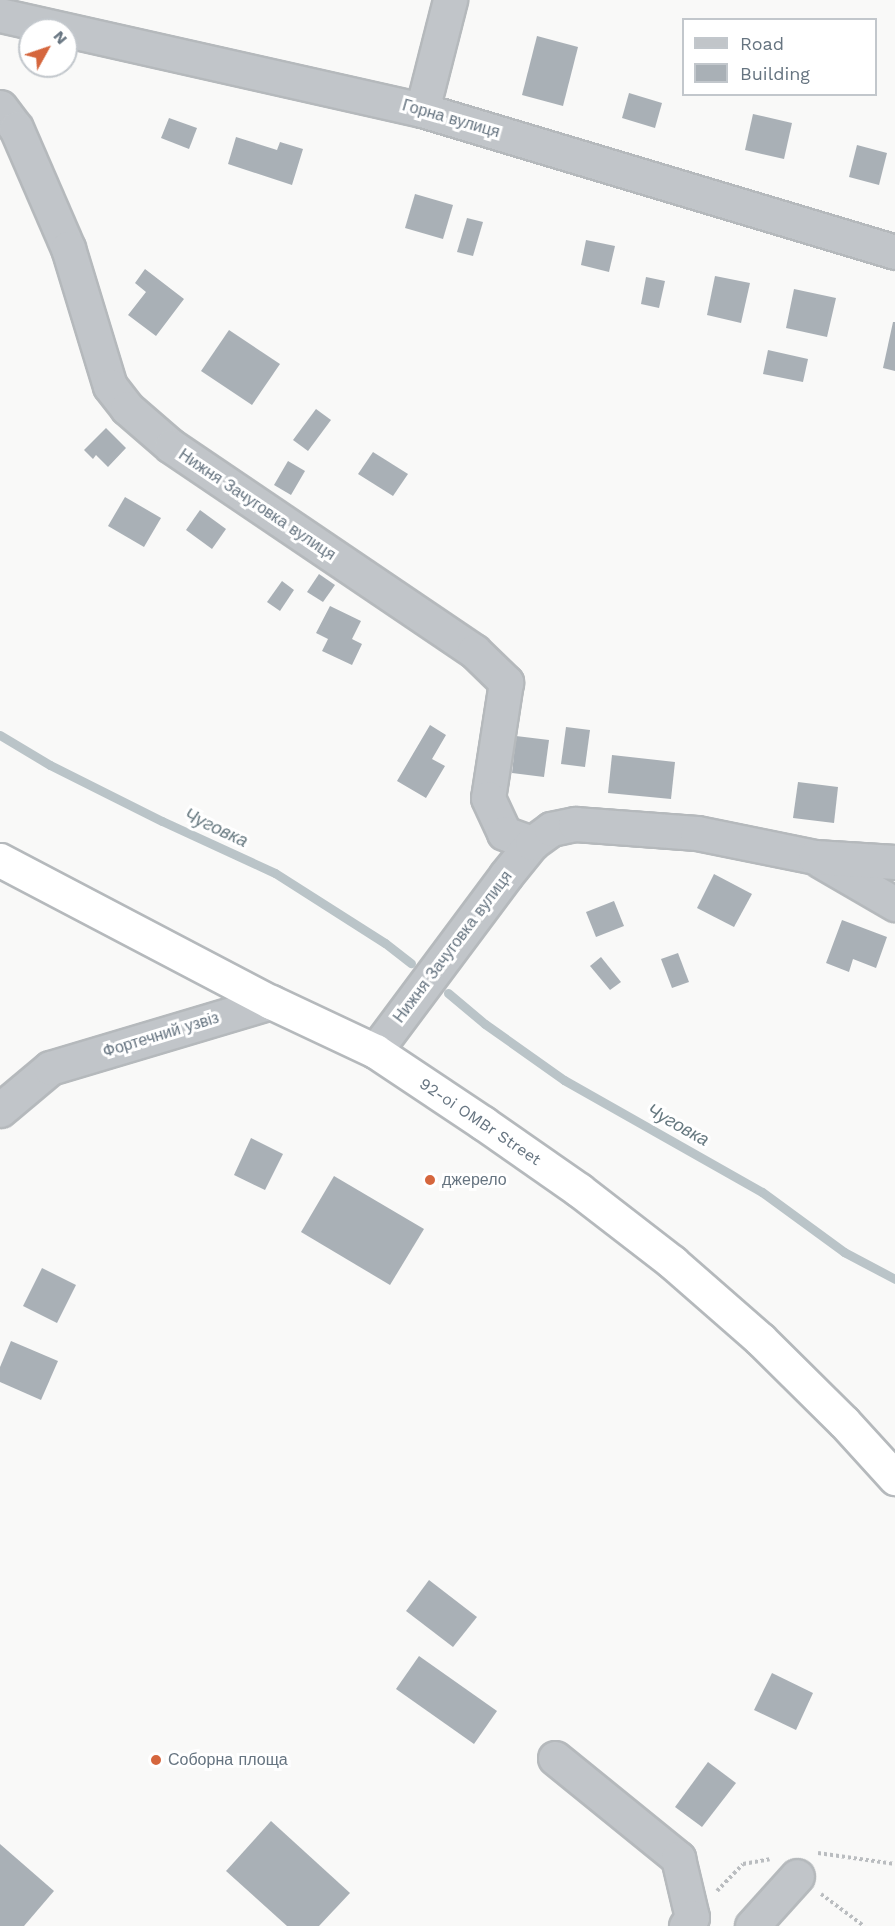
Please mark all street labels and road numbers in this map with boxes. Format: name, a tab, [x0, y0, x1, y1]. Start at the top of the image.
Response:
street label: Горна вулиця	[400, 96, 502, 142]
street label: Нижня Зачуговка вулиця	[175, 445, 339, 565]
street label: Нижня Зачуговка вулиця	[390, 867, 516, 1027]
street label: Фортечний узвіз	[101, 1008, 221, 1062]
street label: 92-oi OMBr Street	[416, 1074, 544, 1170]

